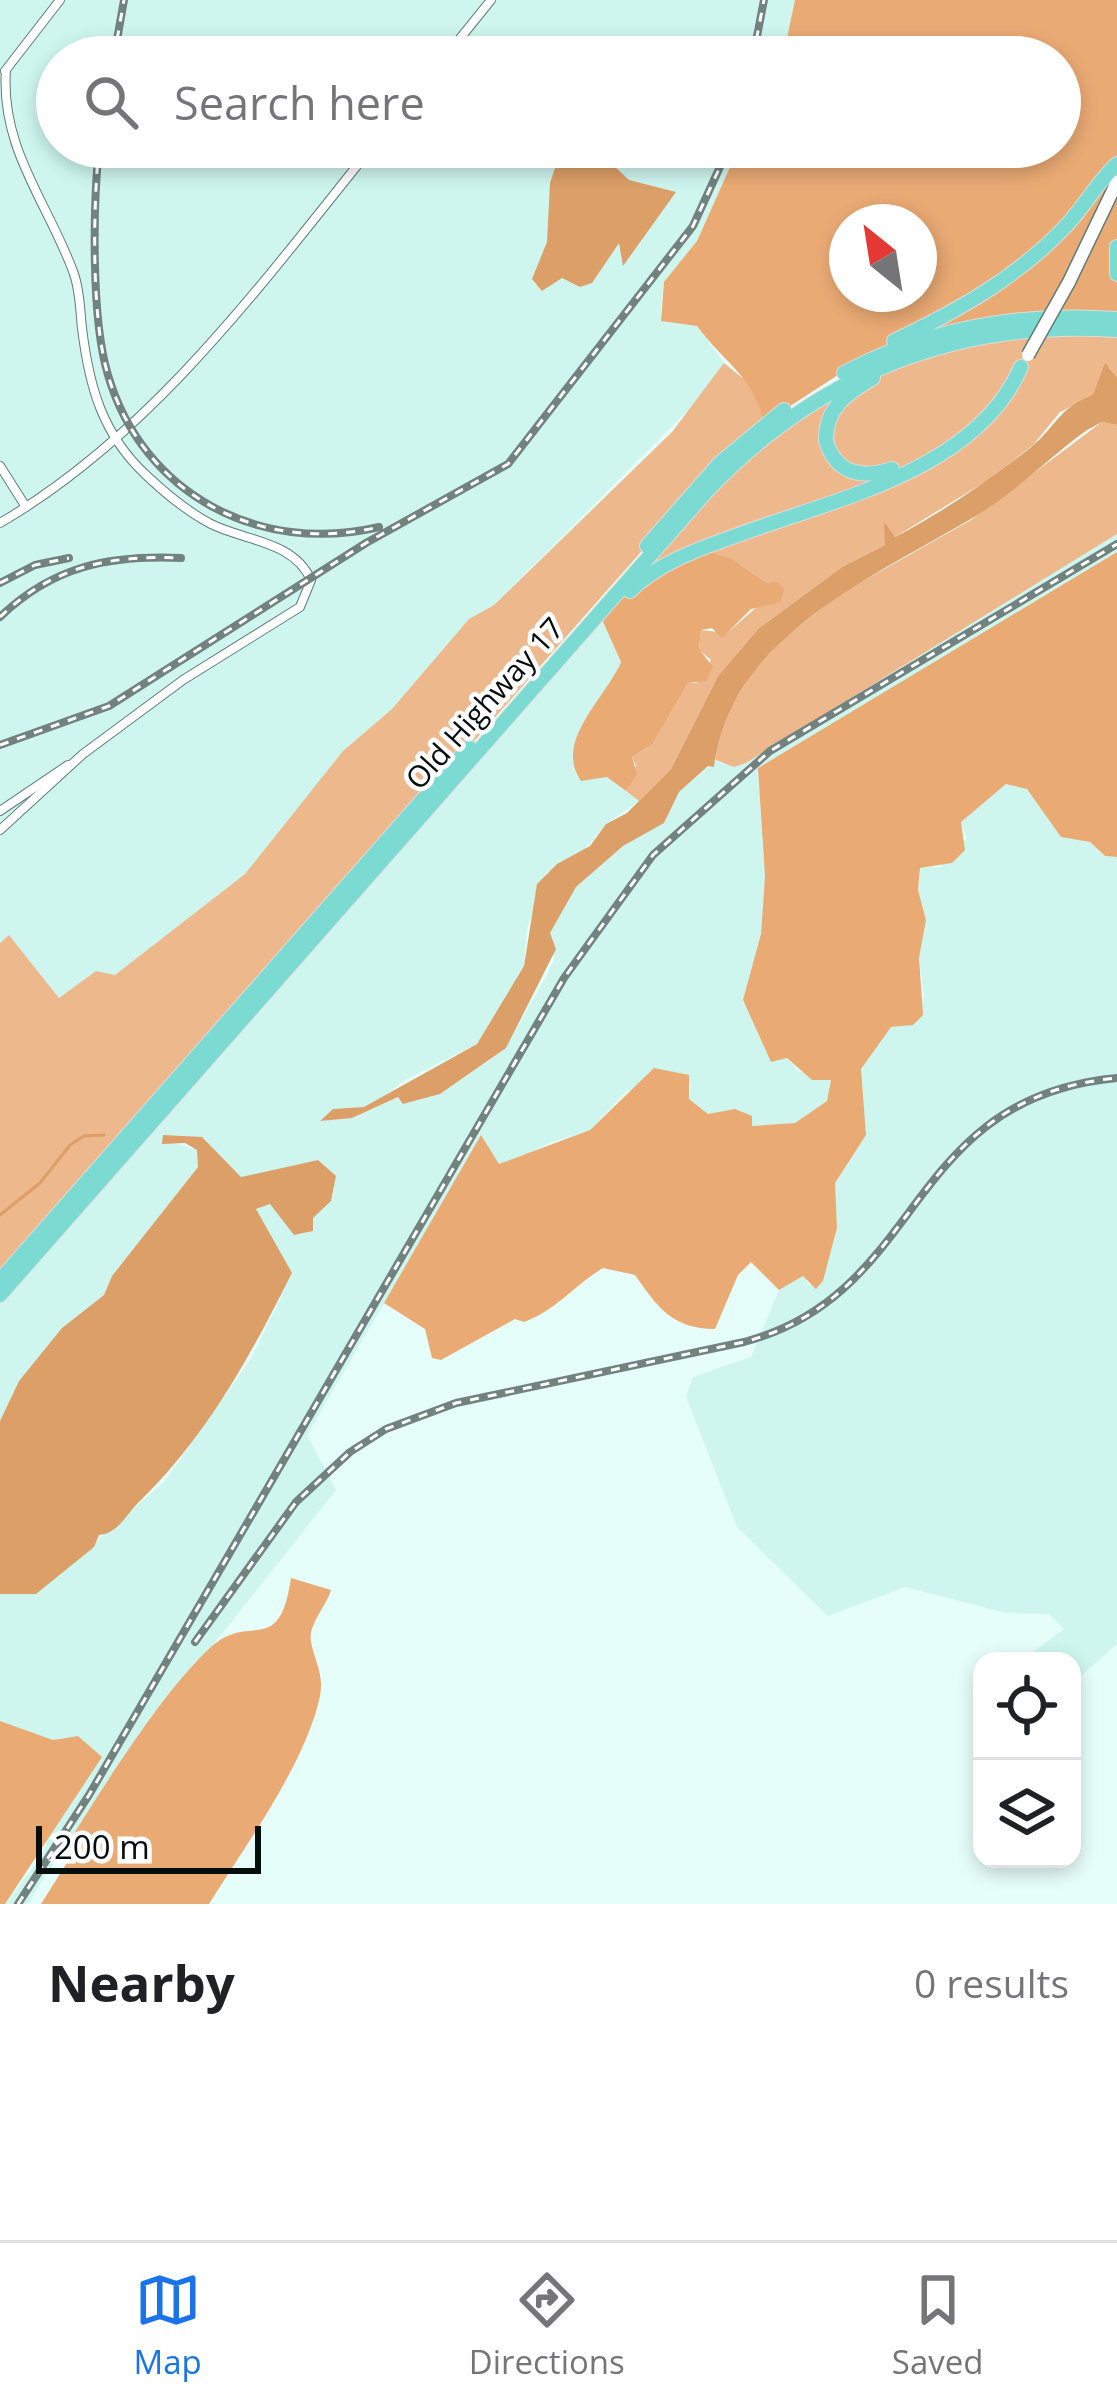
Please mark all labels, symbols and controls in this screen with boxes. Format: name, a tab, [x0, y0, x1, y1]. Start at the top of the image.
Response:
search box	[36, 36, 1081, 168]
icon: search	[78, 69, 144, 135]
text: Search here	[174, 72, 425, 133]
north arrow	[829, 204, 937, 312]
street label: Old Highway 17	[396, 608, 572, 798]
map controls	[973, 1652, 1081, 1868]
button: locate	[973, 1652, 1081, 1760]
button: layers	[973, 1760, 1081, 1868]
scale bar	[36, 1820, 261, 1873]
text: 200 m	[54, 1824, 150, 1869]
text: Nearby	[48, 1947, 235, 2017]
text: 0 results	[914, 1956, 1069, 2009]
tab: Map	[134, 2267, 202, 2384]
tab: Directions	[469, 2267, 625, 2384]
tab: Saved	[892, 2267, 983, 2384]

